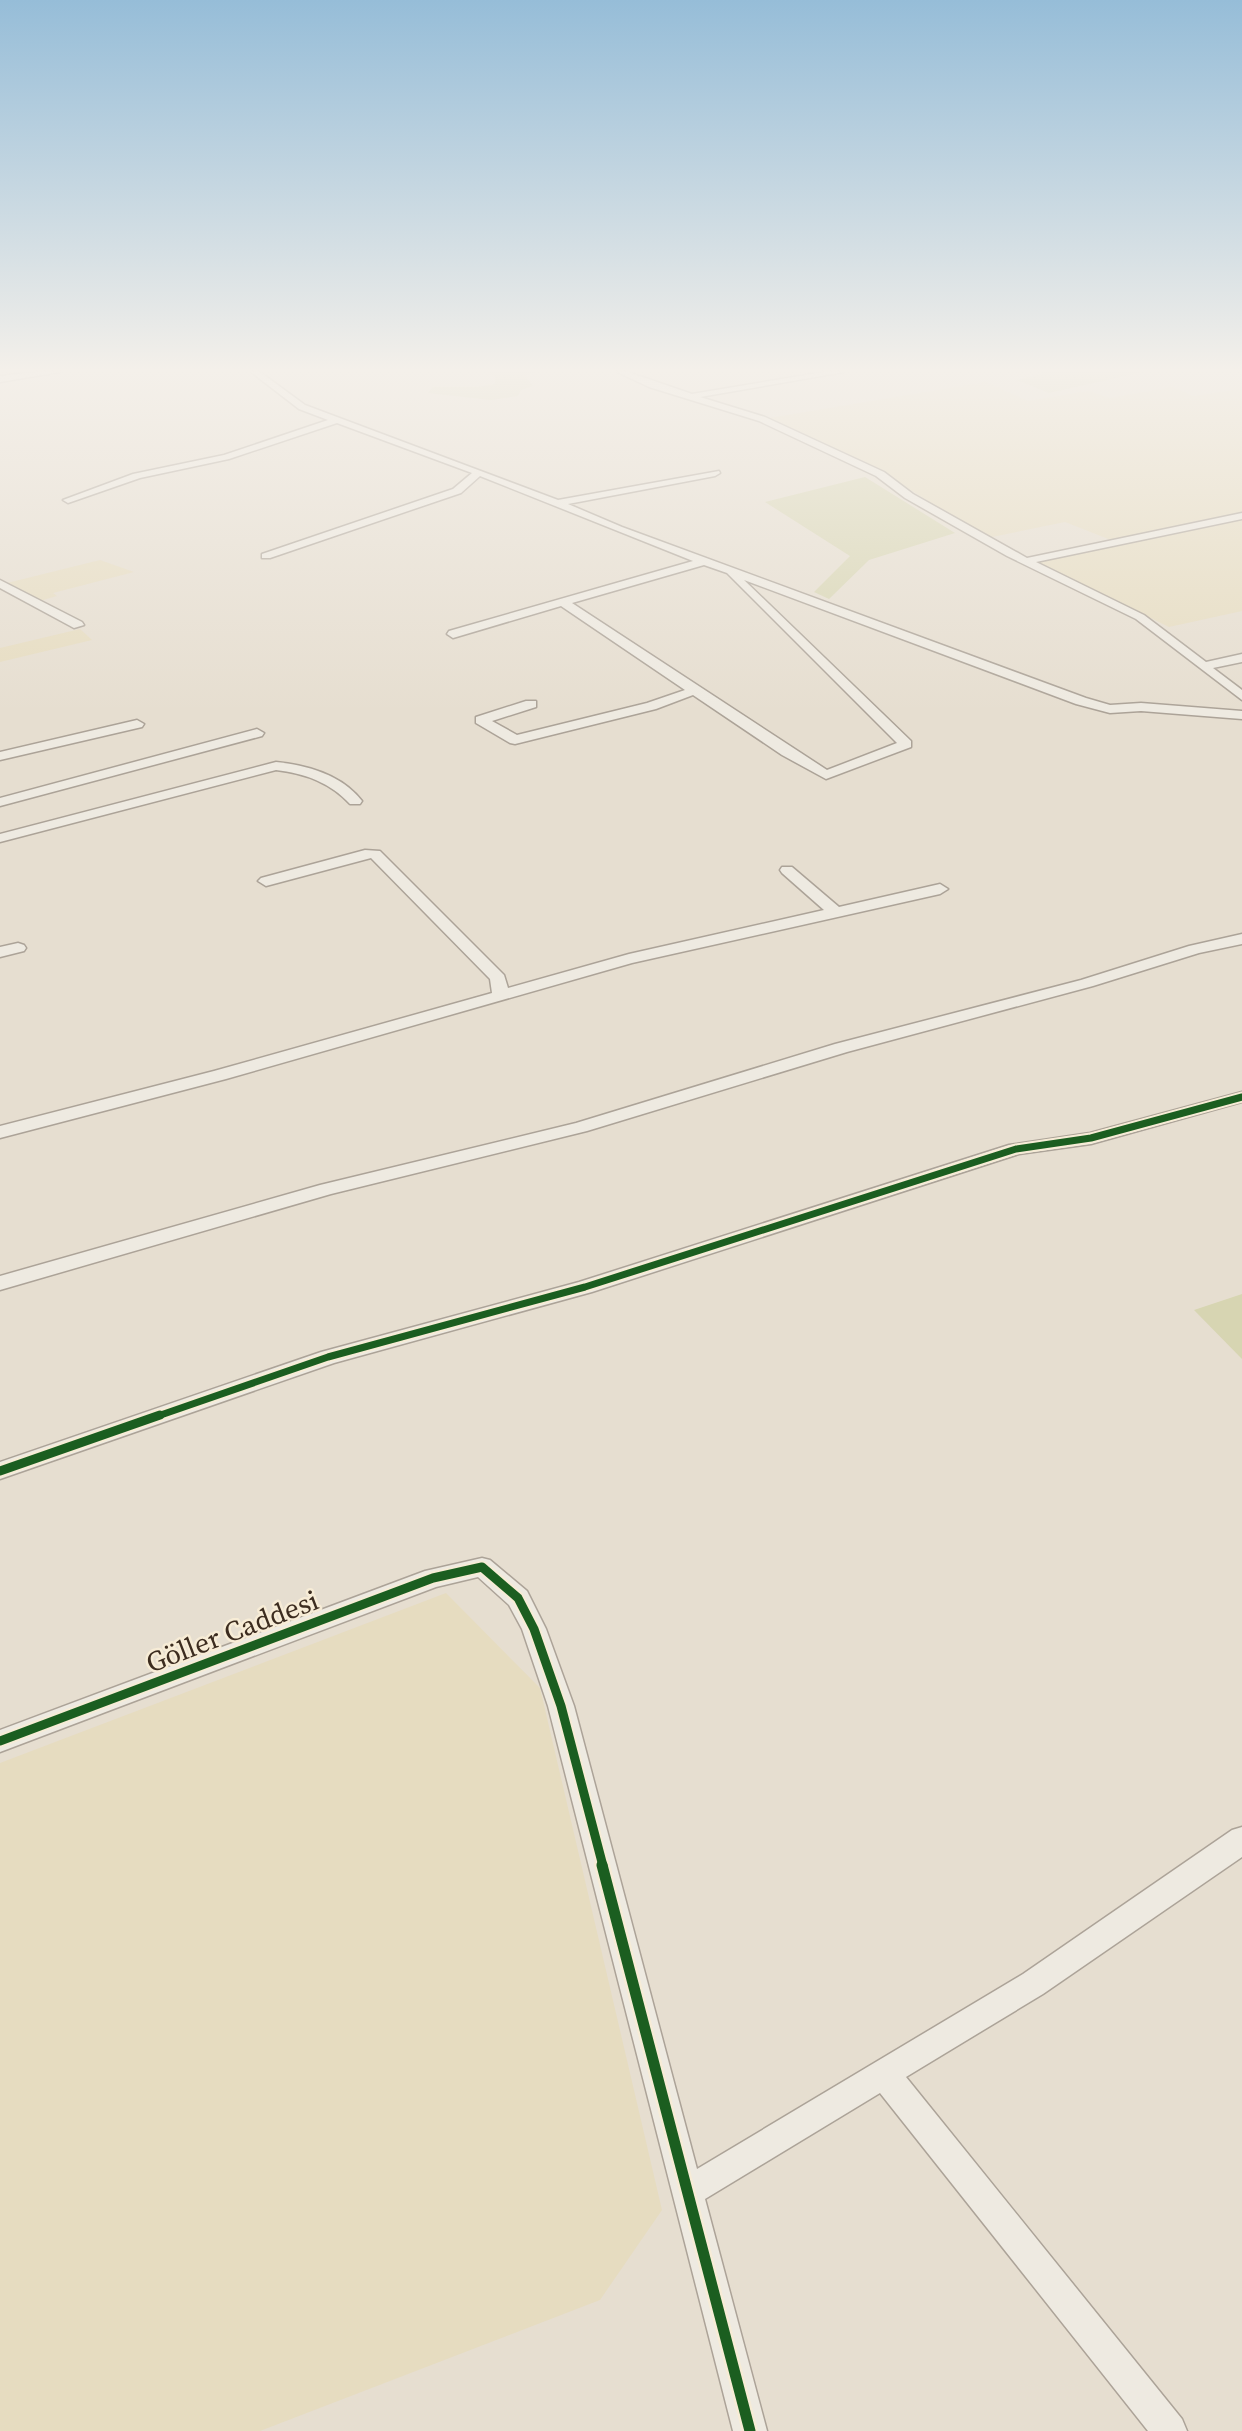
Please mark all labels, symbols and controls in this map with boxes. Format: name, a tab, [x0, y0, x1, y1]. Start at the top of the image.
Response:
street label: Göller Caddesi	[140, 1581, 324, 1681]

